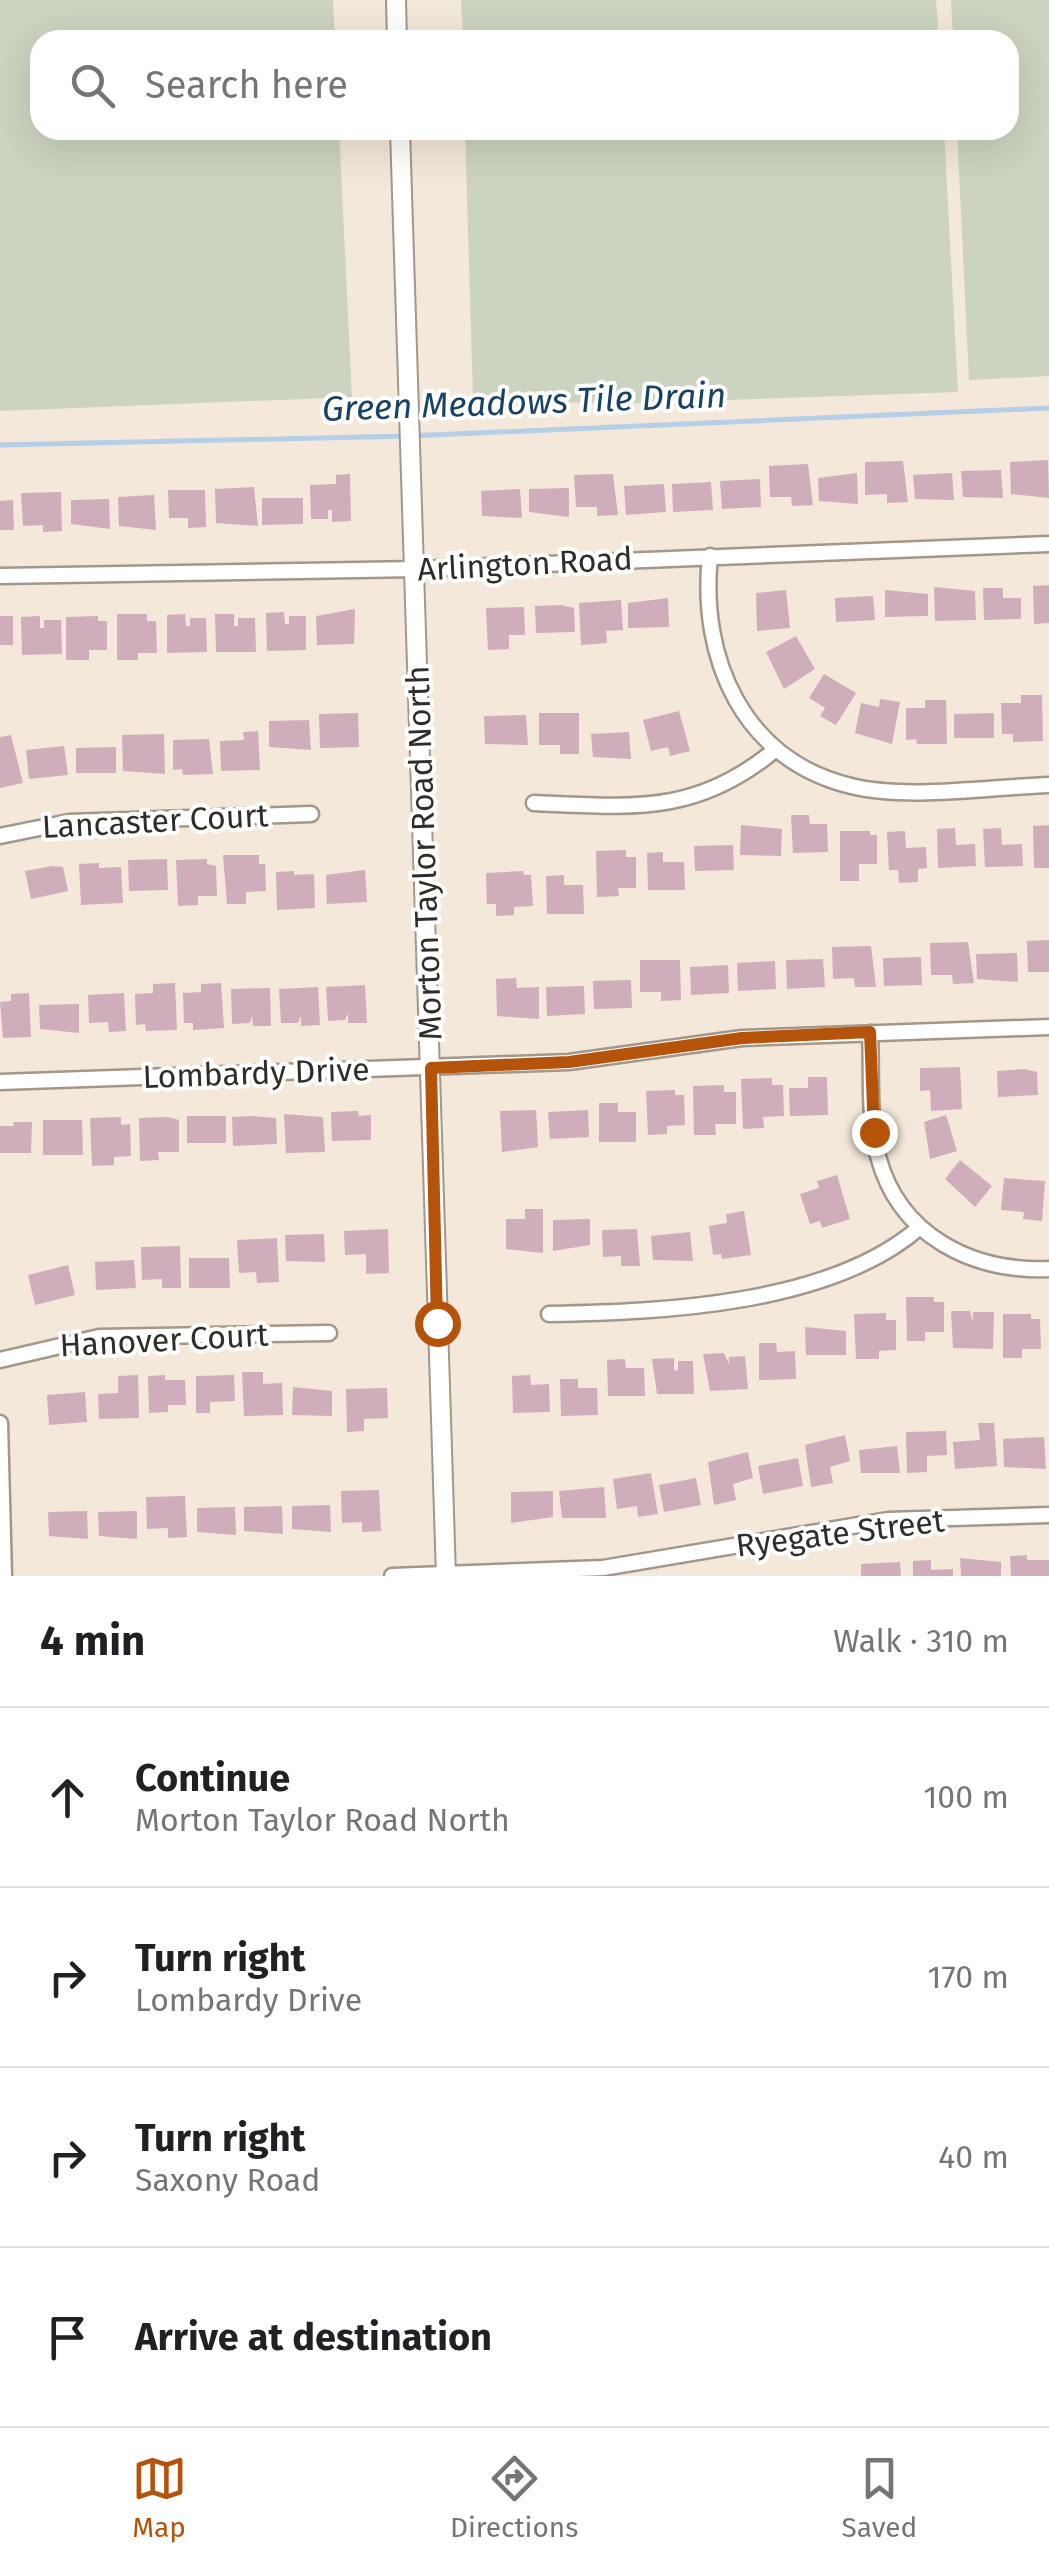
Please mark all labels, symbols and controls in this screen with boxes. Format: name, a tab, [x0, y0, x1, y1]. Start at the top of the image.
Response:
search box	[30, 30, 1019, 140]
icon: search	[65, 58, 120, 113]
text: Search here	[145, 62, 348, 108]
water label: Green Meadows Tile Drain	[321, 374, 727, 430]
street label: Arlington Road	[417, 539, 633, 589]
street label: Morton Taylor Road North	[398, 665, 450, 1041]
street label: Lancaster Court	[41, 796, 270, 846]
street label: Lombardy Drive	[142, 1050, 370, 1096]
route end	[852, 1110, 898, 1156]
route start	[415, 1301, 461, 1347]
street label: Hanover Court	[59, 1316, 270, 1364]
street label: Ryegate Street	[734, 1501, 947, 1565]
text: 4 min	[40, 1616, 145, 1666]
text: Walk · 310 m	[833, 1622, 1009, 1660]
text: Continue	[135, 1755, 290, 1801]
icon: ahead	[40, 1770, 95, 1825]
text: 100 m	[924, 1778, 1009, 1816]
text: Morton Taylor Road North	[135, 1801, 510, 1839]
text: Turn right	[135, 1935, 305, 1981]
icon: right	[40, 1950, 95, 2005]
text: 170 m	[928, 1958, 1009, 1996]
text: Lombardy Drive	[135, 1981, 362, 2019]
text: Turn right	[135, 2115, 305, 2161]
icon: right	[40, 2130, 95, 2185]
text: 40 m	[938, 2138, 1009, 2176]
text: Saxony Road	[135, 2161, 320, 2199]
icon: arrive	[40, 2310, 95, 2365]
text: Arrive at destination	[135, 2314, 492, 2360]
tab: Map	[132, 2451, 187, 2544]
tab: Directions	[450, 2451, 578, 2544]
tab: Saved	[842, 2451, 917, 2544]

